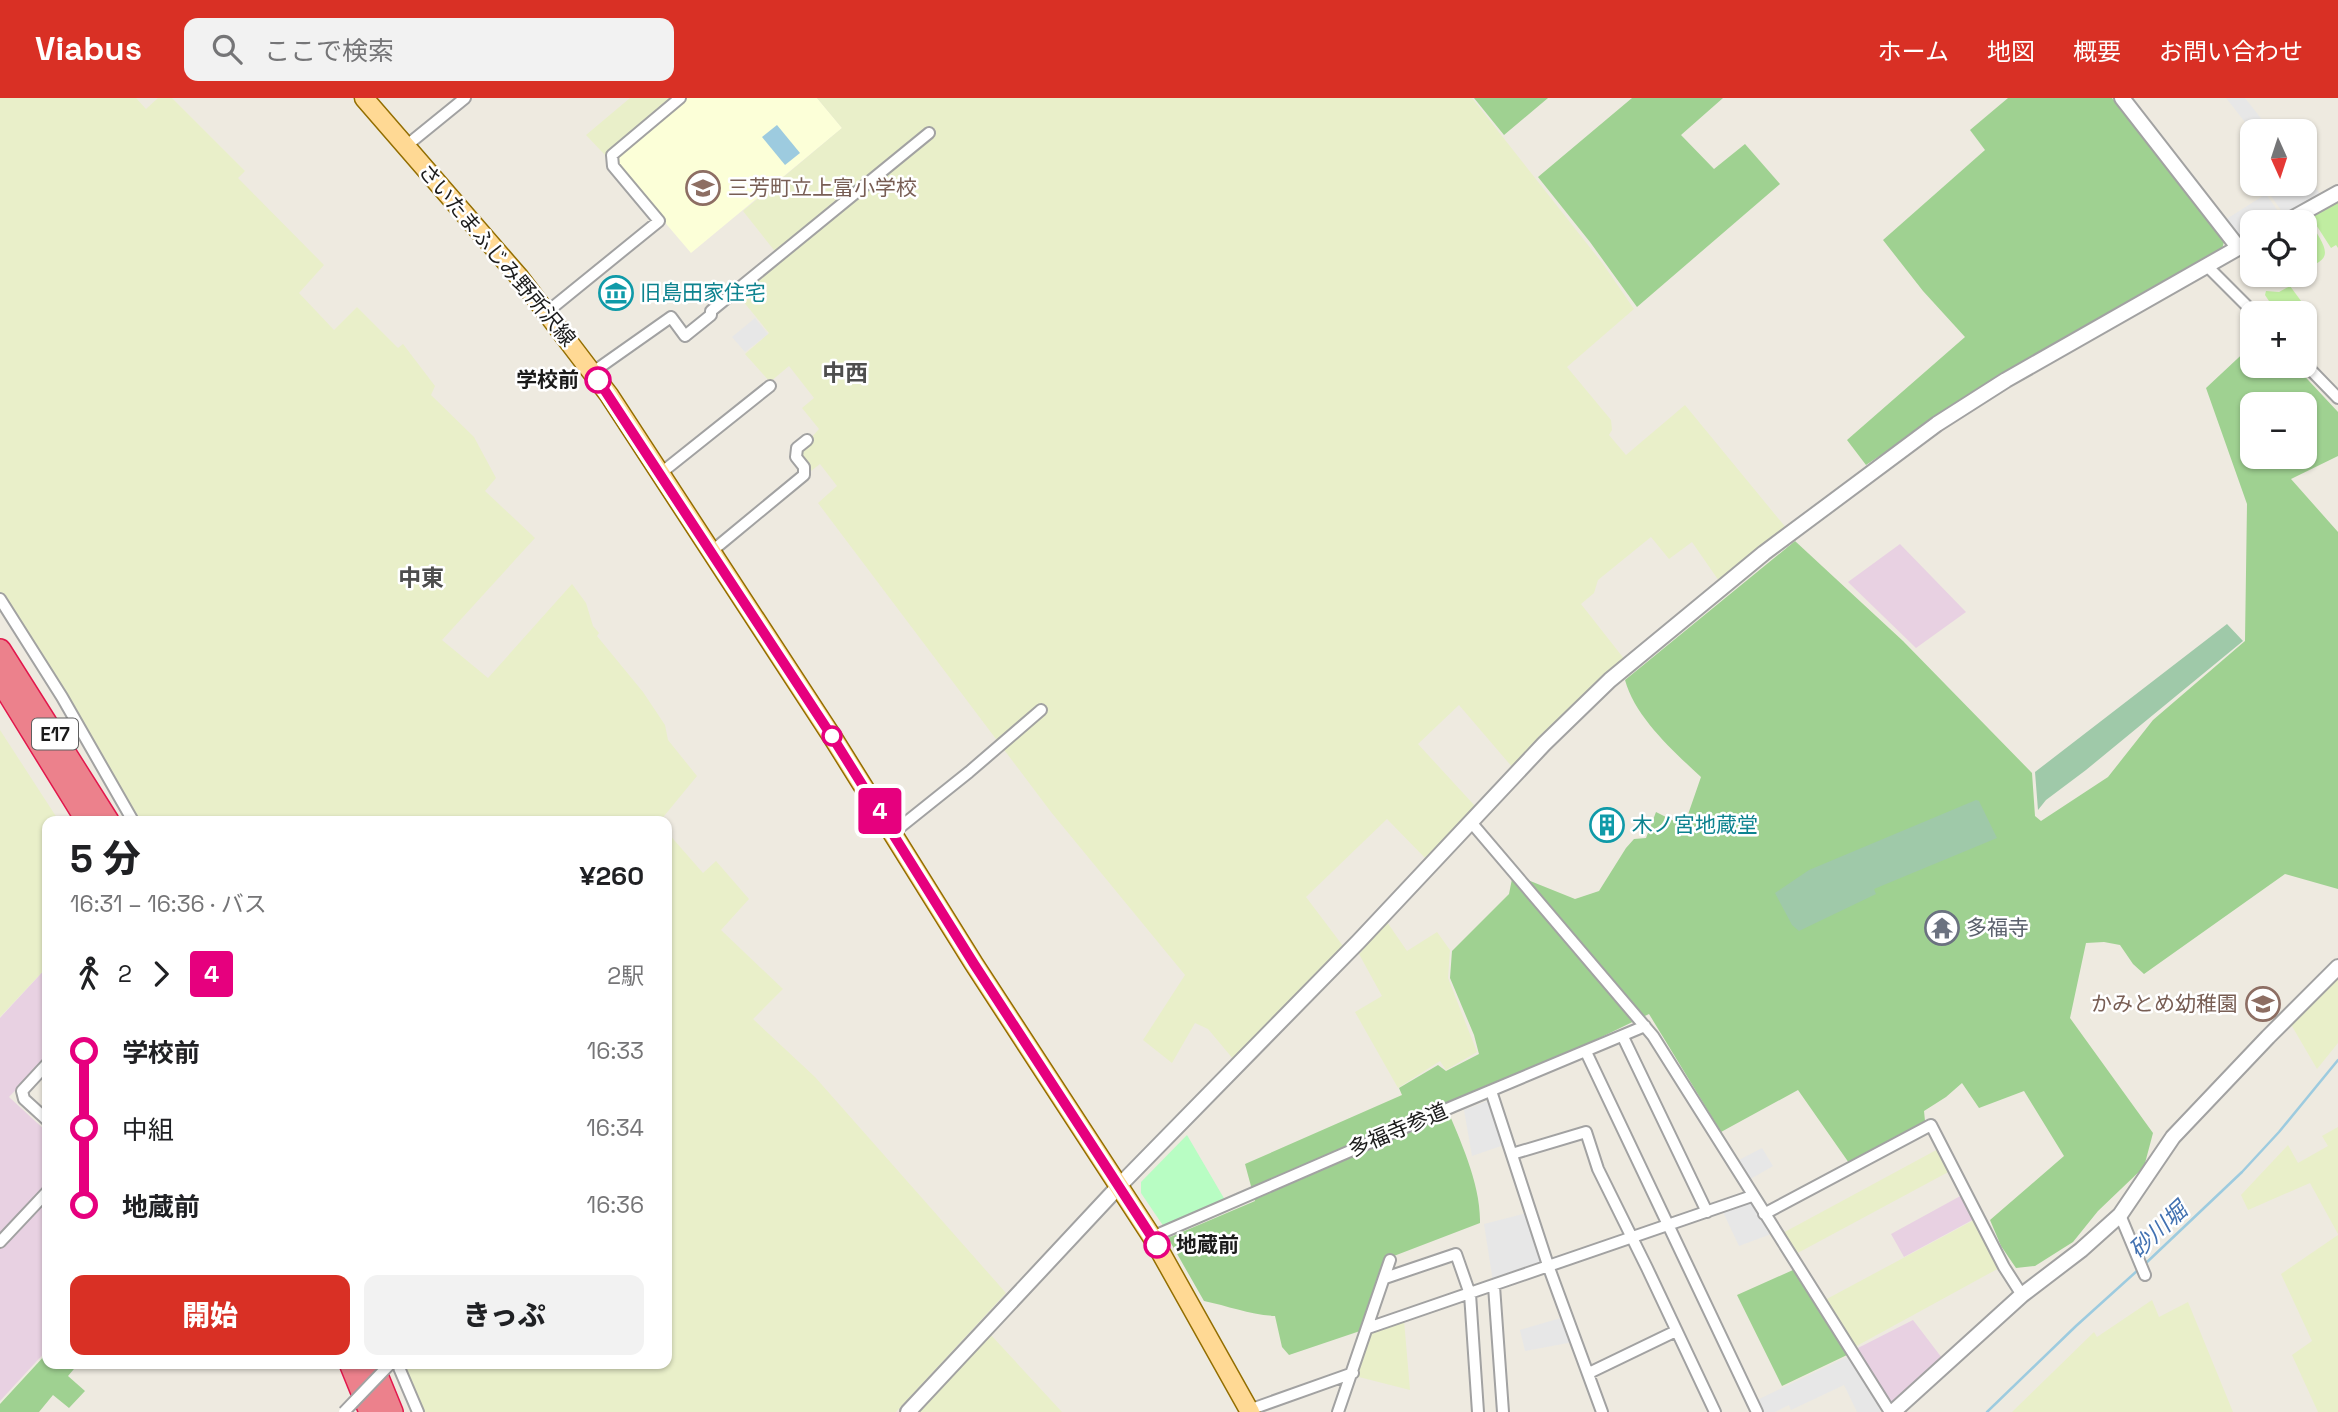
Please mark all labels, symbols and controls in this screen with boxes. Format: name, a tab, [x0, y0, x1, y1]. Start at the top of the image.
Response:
search box	[184, 18, 674, 81]
text: Viabus	[35, 28, 142, 70]
icon: search	[208, 30, 246, 68]
text: ここで検索	[264, 34, 394, 68]
text: ホーム	[1878, 36, 1949, 67]
text: 地図	[1987, 36, 2035, 67]
text: 概要	[2073, 36, 2121, 67]
text: お問い合わせ	[2159, 36, 2303, 67]
north arrow	[2240, 119, 2317, 196]
map controls	[2240, 119, 2317, 469]
street label: さいたまふじみ野所沢線	[413, 158, 582, 352]
school or university icon: 三芳町立上富小学校	[684, 169, 722, 207]
place label: 三芳町立上富小学校	[728, 174, 917, 201]
button: locate	[2240, 210, 2317, 287]
museum icon: 旧島田家住宅	[597, 274, 635, 312]
place label: 旧島田家住宅	[640, 279, 766, 306]
button: +	[2240, 301, 2317, 378]
district label: 中西	[822, 358, 868, 388]
place label: 学校前	[516, 366, 579, 393]
marker: 学校前	[585, 367, 611, 393]
button: −	[2240, 392, 2317, 469]
district label: 中東	[398, 563, 444, 593]
road number: E17	[32, 719, 78, 750]
unlabelled marker	[822, 726, 842, 746]
line badge: 4	[857, 788, 903, 834]
text: 4	[872, 795, 888, 826]
building icon: 木ノ宮地蔵堂	[1588, 806, 1626, 844]
place label: 木ノ宮地蔵堂	[1632, 811, 1758, 838]
text: 5 分	[70, 835, 140, 883]
text: ¥260	[580, 859, 644, 893]
text: 16:31 – 16:36 · バス	[70, 889, 267, 919]
temple icon: 多福寺	[1923, 909, 1961, 947]
place label: 多福寺	[1966, 914, 2029, 941]
icon: walk	[70, 955, 108, 993]
icon: forward	[142, 955, 180, 993]
text: 4	[204, 958, 219, 989]
text: 2	[118, 959, 132, 989]
text: 2駅	[607, 961, 644, 991]
school or university icon: かみとめ幼稚園	[2244, 985, 2282, 1023]
place label: かみとめ幼稚園	[2091, 990, 2238, 1017]
text: 学校前	[122, 1036, 200, 1070]
text: 16:33	[587, 1036, 644, 1066]
street label: 多福寺参道	[1344, 1097, 1451, 1162]
text: 中組	[122, 1113, 174, 1147]
text: 16:34	[586, 1113, 644, 1143]
text: 地蔵前	[122, 1190, 200, 1224]
text: 16:36	[587, 1190, 644, 1220]
water label: 砂川堀	[2123, 1193, 2196, 1264]
place label: 地蔵前	[1176, 1231, 1239, 1258]
marker: 地蔵前	[1144, 1232, 1170, 1258]
button: 開始	[70, 1275, 350, 1355]
button: きっぷ	[364, 1275, 644, 1355]

